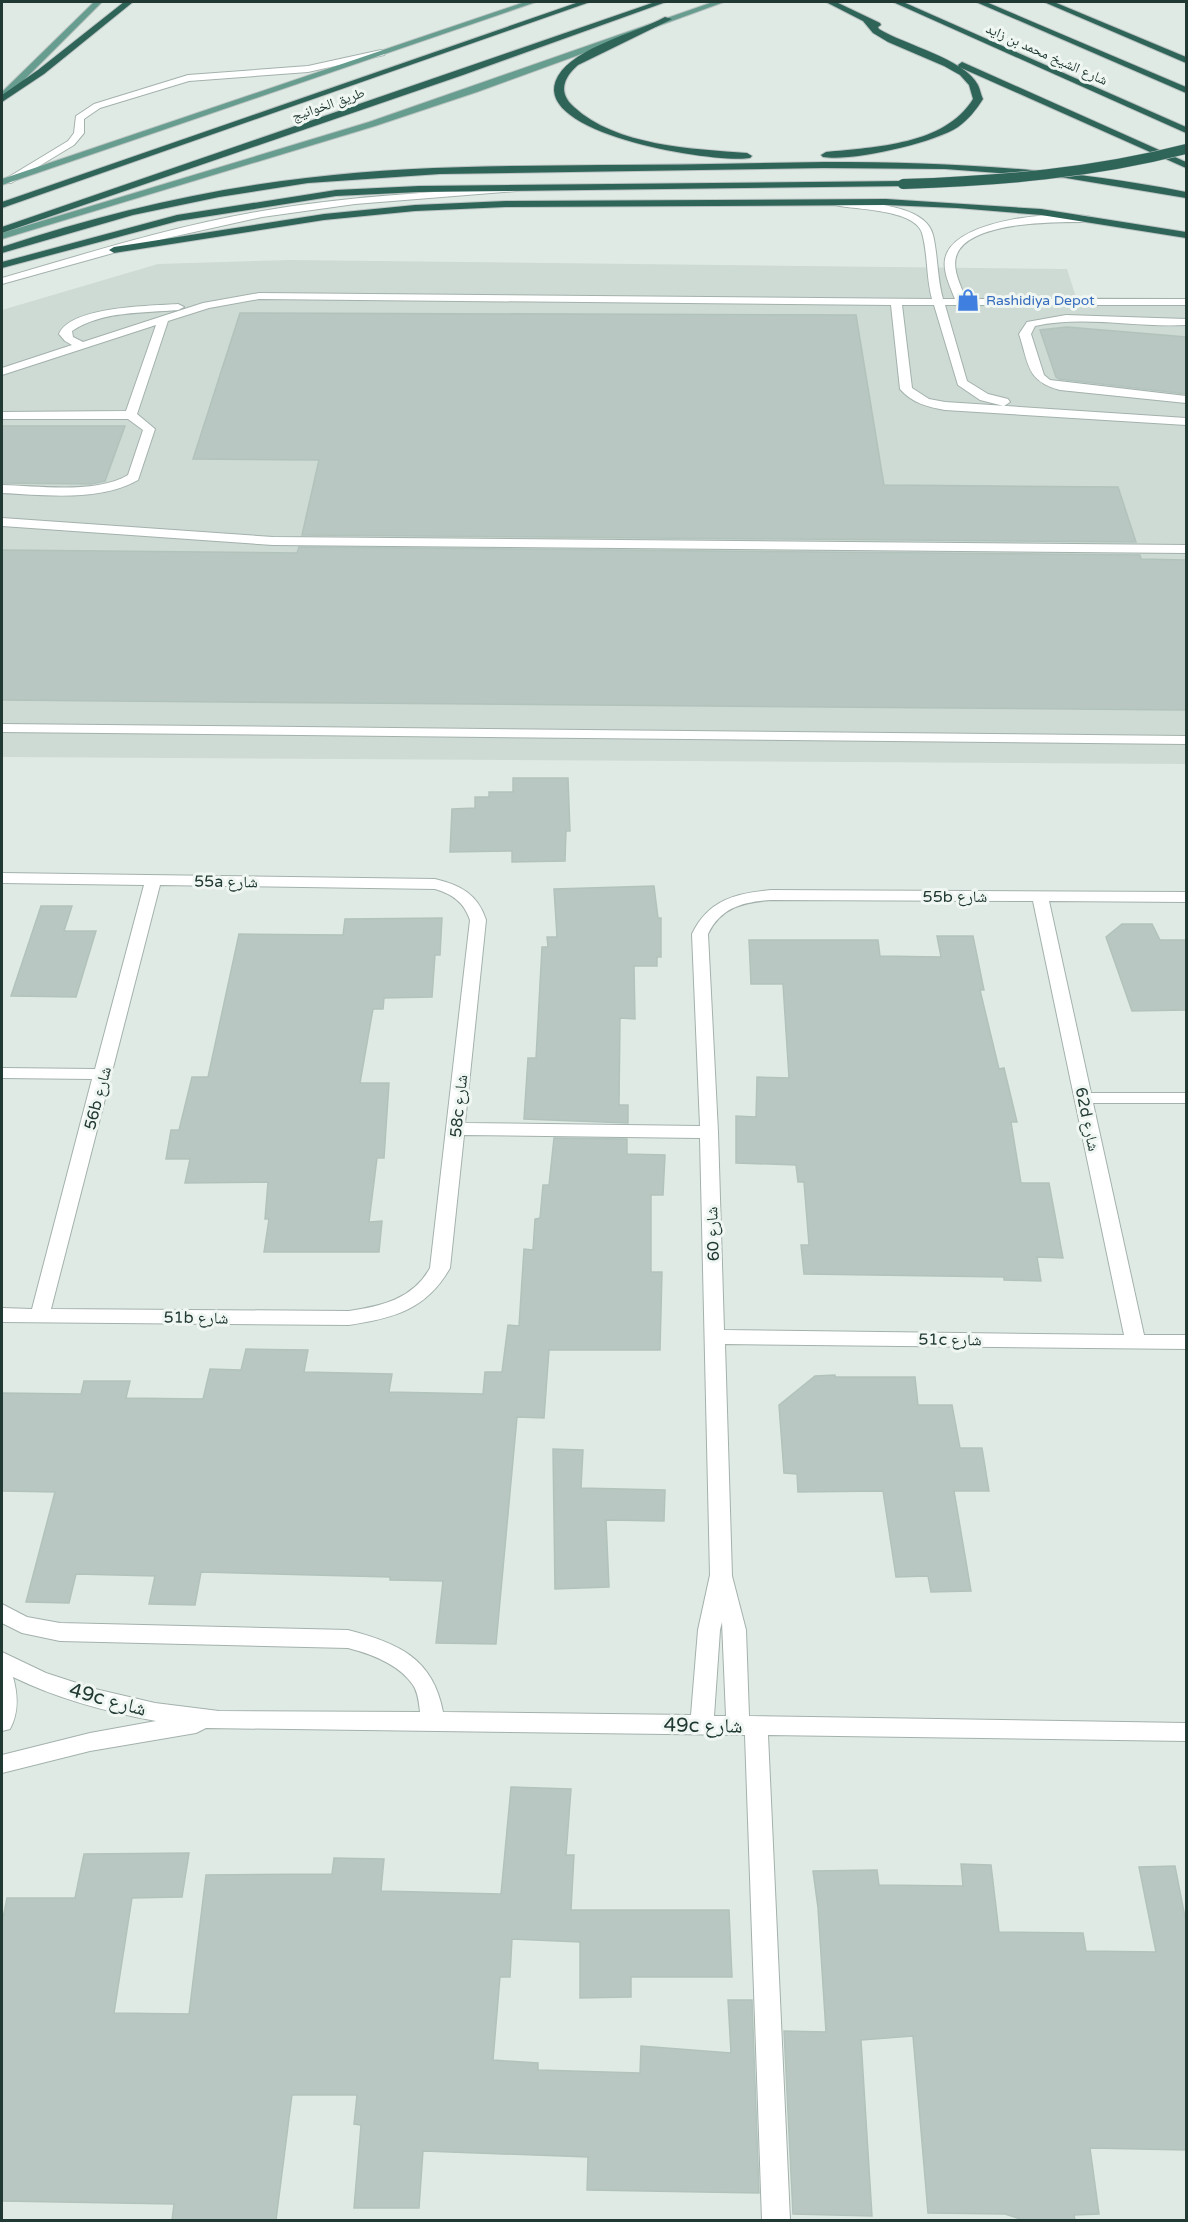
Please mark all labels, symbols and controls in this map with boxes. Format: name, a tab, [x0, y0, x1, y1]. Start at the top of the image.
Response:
street label: شارع الشيخ محمد بن زايد	[983, 20, 1110, 90]
street label: طريق الخوانيج	[289, 84, 367, 126]
shop icon: Rashidiya Depot	[955, 287, 981, 313]
place label: Rashidiya Depot	[986, 292, 1095, 309]
street label: 55a شارع	[194, 871, 258, 893]
street label: 55b شارع	[923, 887, 987, 907]
street label: 56b شارع	[80, 1064, 116, 1132]
street label: 58c شارع	[446, 1074, 472, 1139]
street label: 62d شارع	[1071, 1085, 1104, 1153]
street label: شارع 60	[702, 1206, 724, 1262]
street label: 51b شارع	[163, 1307, 229, 1329]
street label: 51c شارع	[918, 1329, 982, 1351]
street label: 49c شارع	[66, 1678, 149, 1722]
street label: 49c شارع	[663, 1713, 743, 1739]

